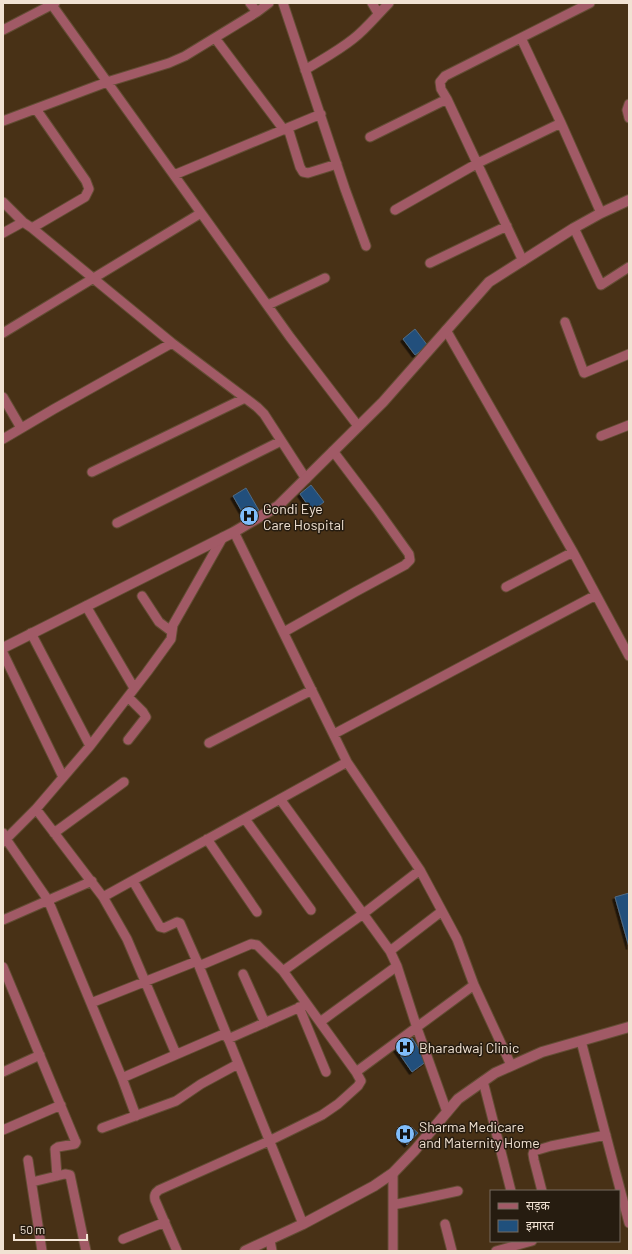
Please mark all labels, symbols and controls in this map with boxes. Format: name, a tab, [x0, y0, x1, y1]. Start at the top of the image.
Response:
place label: Gondi Eye Care Hospital	[263, 500, 344, 533]
hospital icon: Gondi Eye Care Hospital	[238, 505, 260, 527]
hospital icon: Bharadwaj Clinic	[394, 1036, 416, 1058]
place label: Bharadwaj Clinic	[419, 1039, 519, 1056]
place label: Sharma Medicare and Maternity Home	[419, 1118, 540, 1151]
hospital icon: Sharma Medicare and Maternity Home	[394, 1123, 416, 1145]
legend	[490, 1190, 620, 1242]
text: सड़क	[526, 1198, 551, 1213]
scale bar	[14, 1216, 87, 1242]
text: इमारत	[526, 1218, 555, 1233]
text: 50 m	[20, 1222, 45, 1236]

